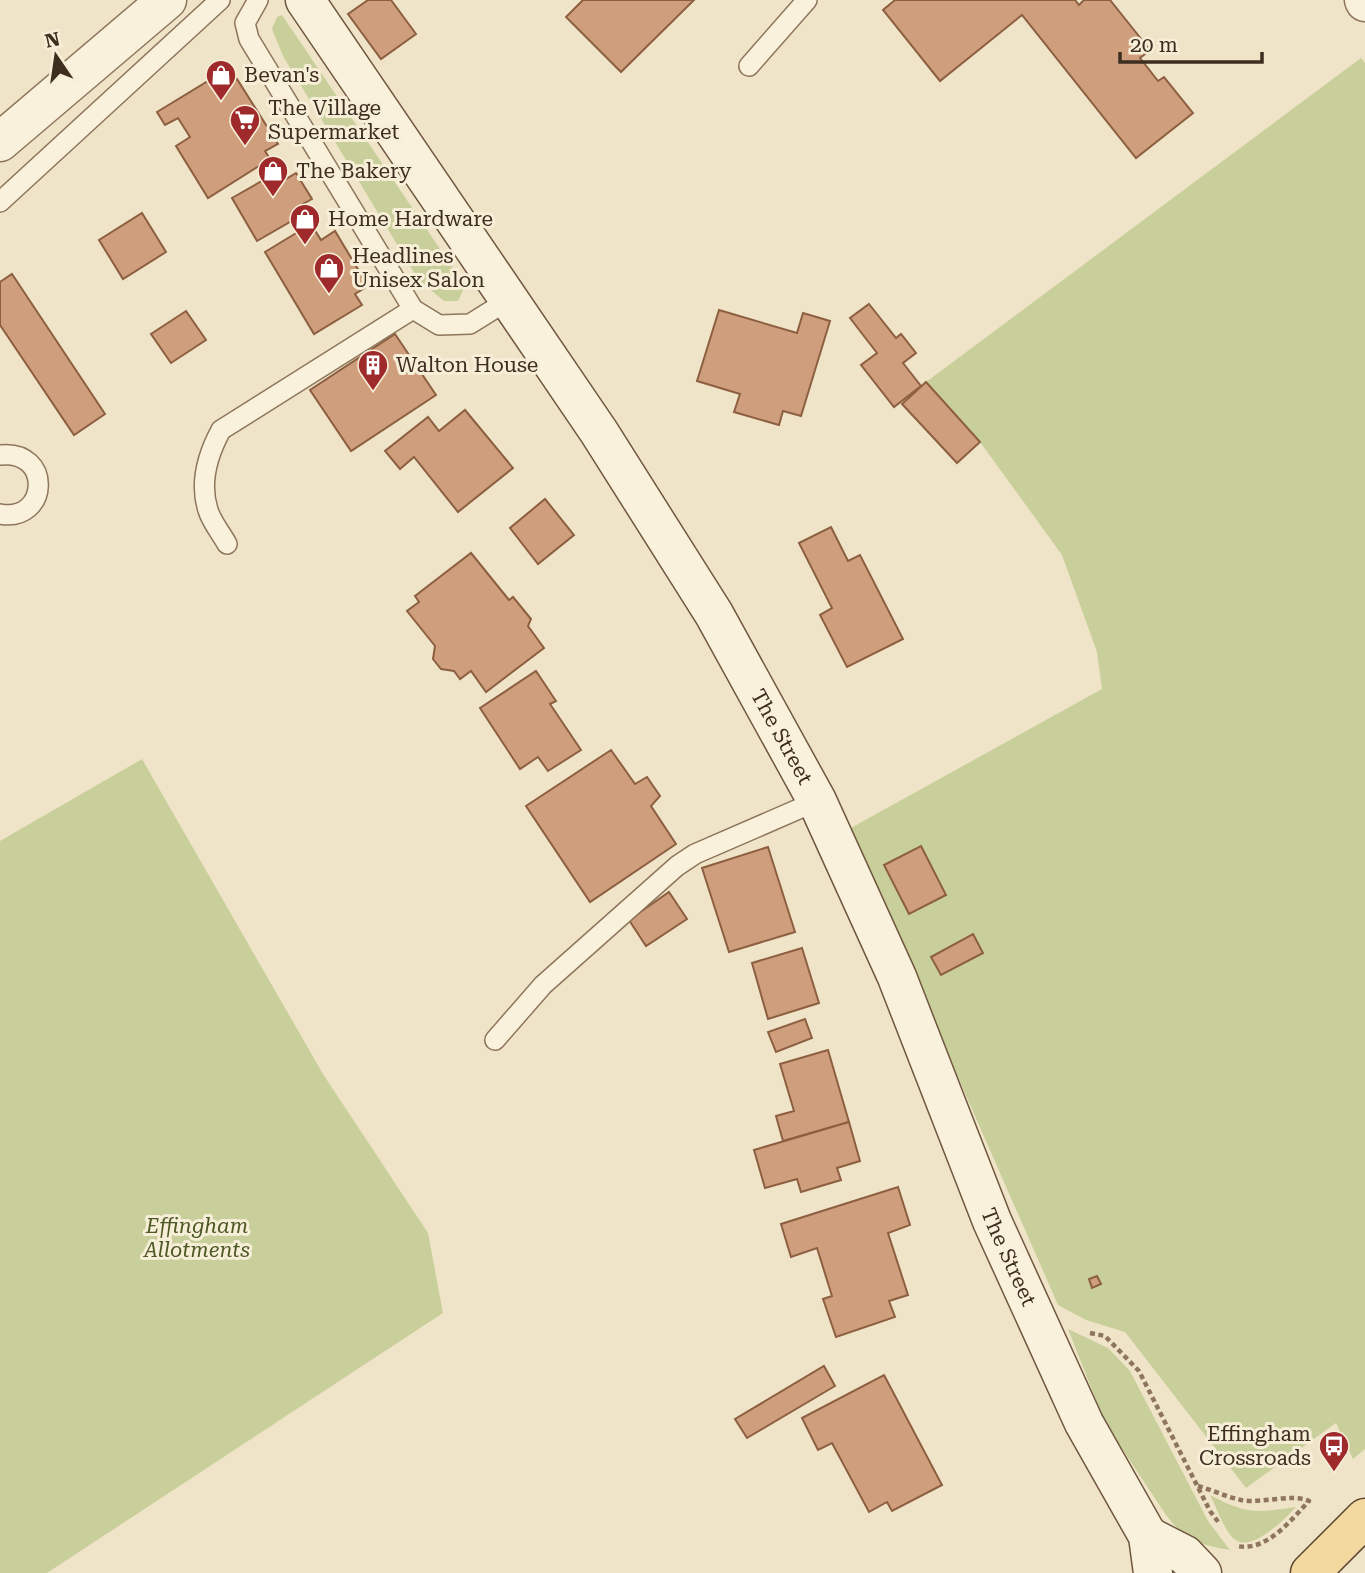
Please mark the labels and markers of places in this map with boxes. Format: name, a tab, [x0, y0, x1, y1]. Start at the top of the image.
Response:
shop icon: Bevan's	[204, 58, 238, 102]
place label: Bevan's	[244, 63, 319, 87]
place label: The Village Supermarket	[268, 96, 399, 144]
supermarket icon: The Village Supermarket	[228, 103, 262, 147]
shop icon: The Bakery	[256, 154, 290, 198]
place label: The Bakery	[296, 159, 412, 183]
shop icon: Home Hardware	[288, 202, 322, 246]
place label: Home Hardware	[328, 207, 493, 231]
place label: Headlines Unisex Salon	[352, 244, 485, 292]
shop icon: Headlines Unisex Salon	[312, 251, 346, 295]
building icon: Walton House	[356, 348, 390, 392]
place label: Walton House	[396, 353, 538, 377]
place label: Effingham Crossroads	[1199, 1422, 1311, 1470]
bus stop icon: Effingham Crossroads	[1317, 1429, 1351, 1473]

